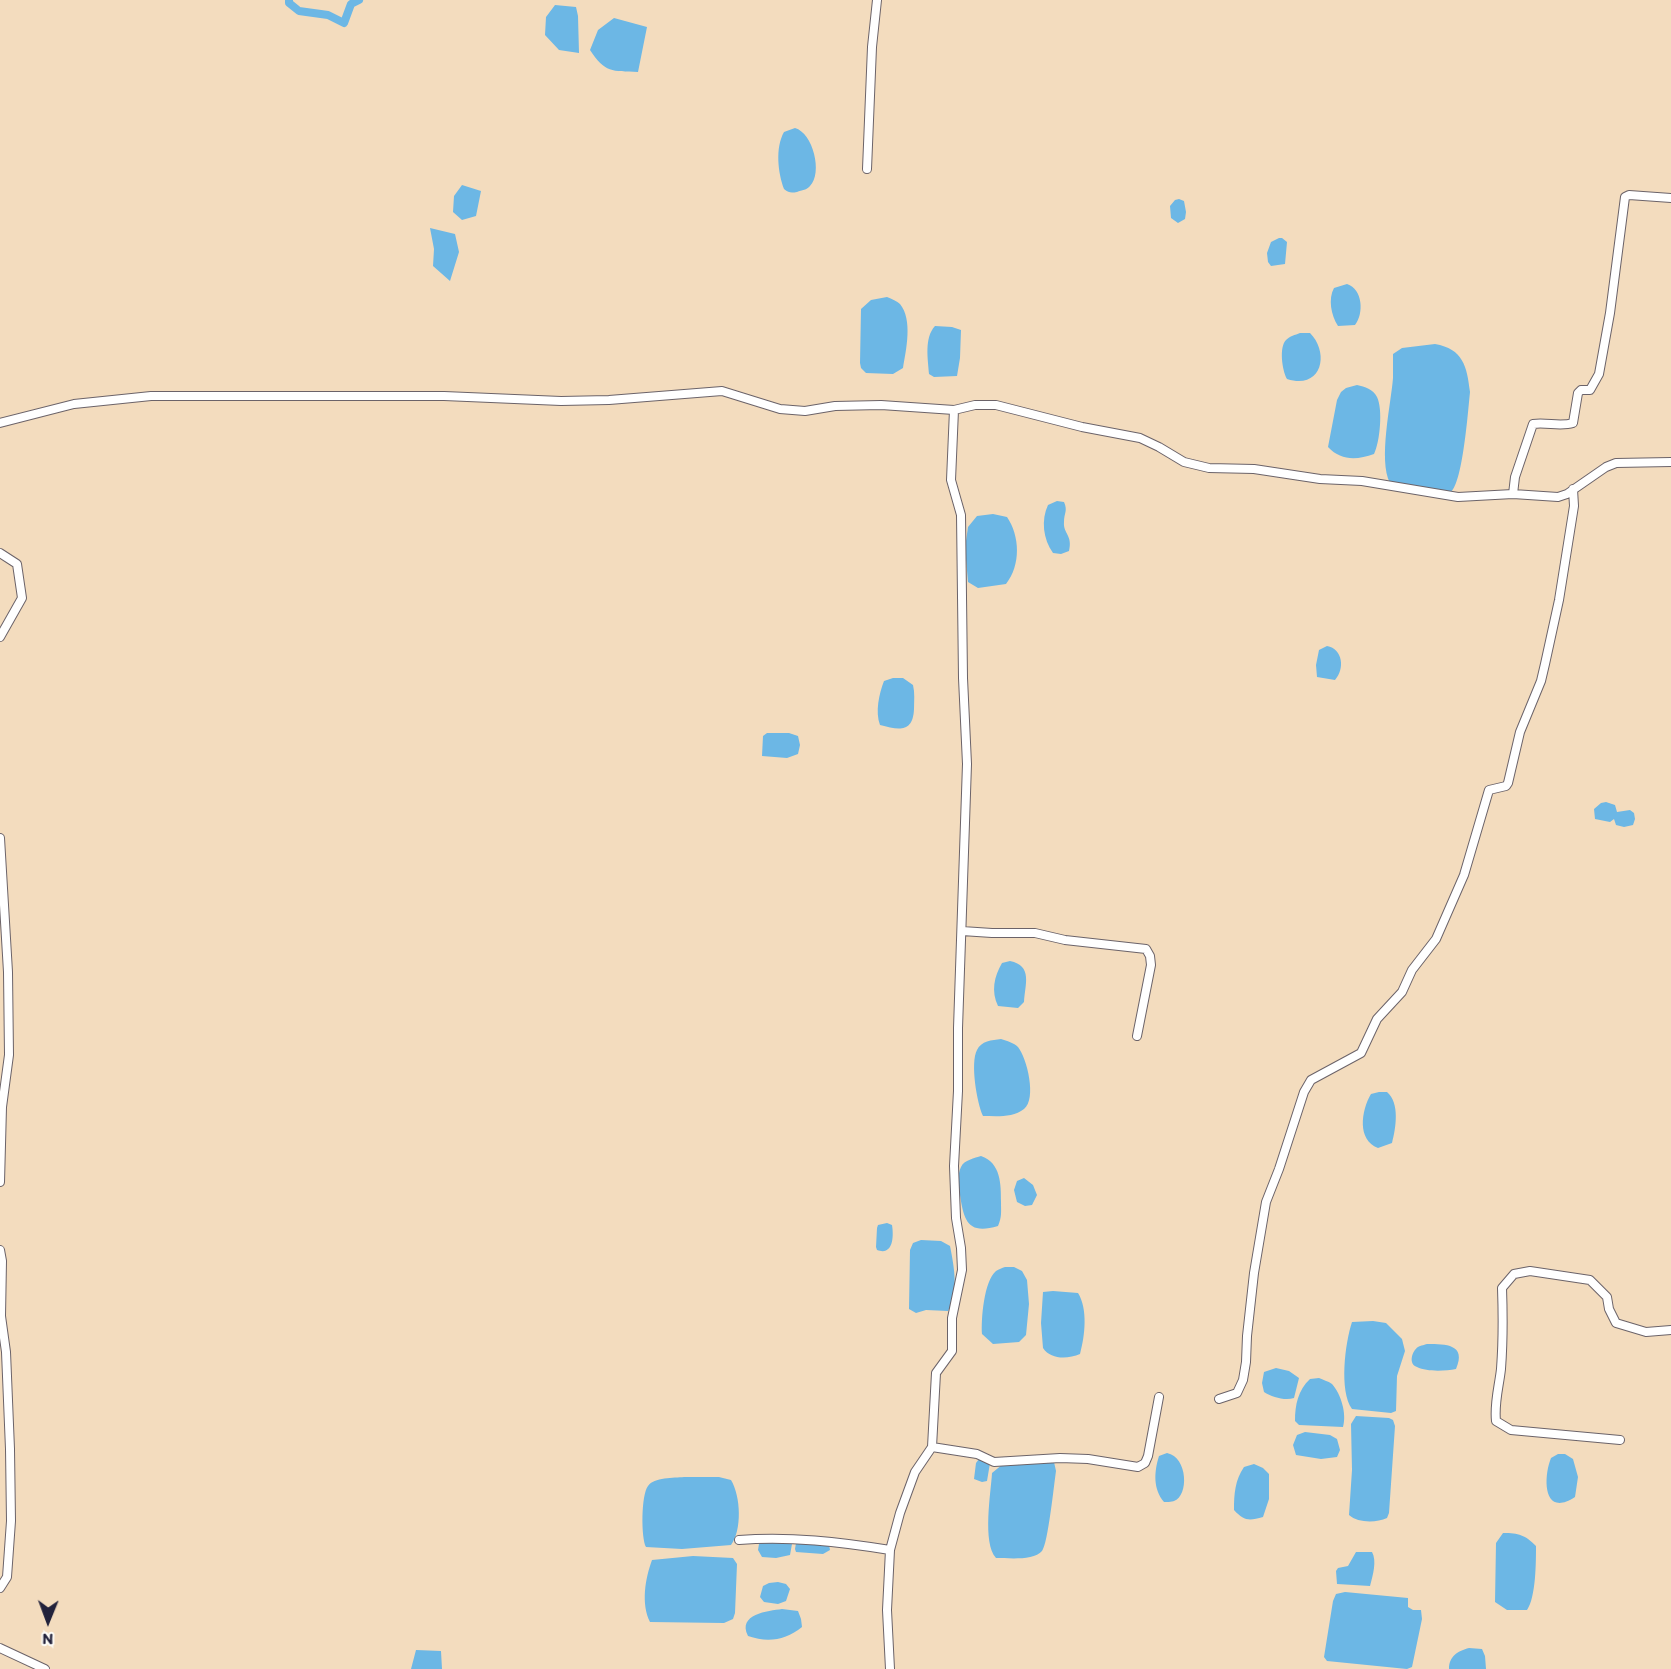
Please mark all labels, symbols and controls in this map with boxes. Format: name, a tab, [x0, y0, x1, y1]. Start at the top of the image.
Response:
north arrow	[18, 1591, 78, 1651]
text: N	[42, 1630, 53, 1649]

